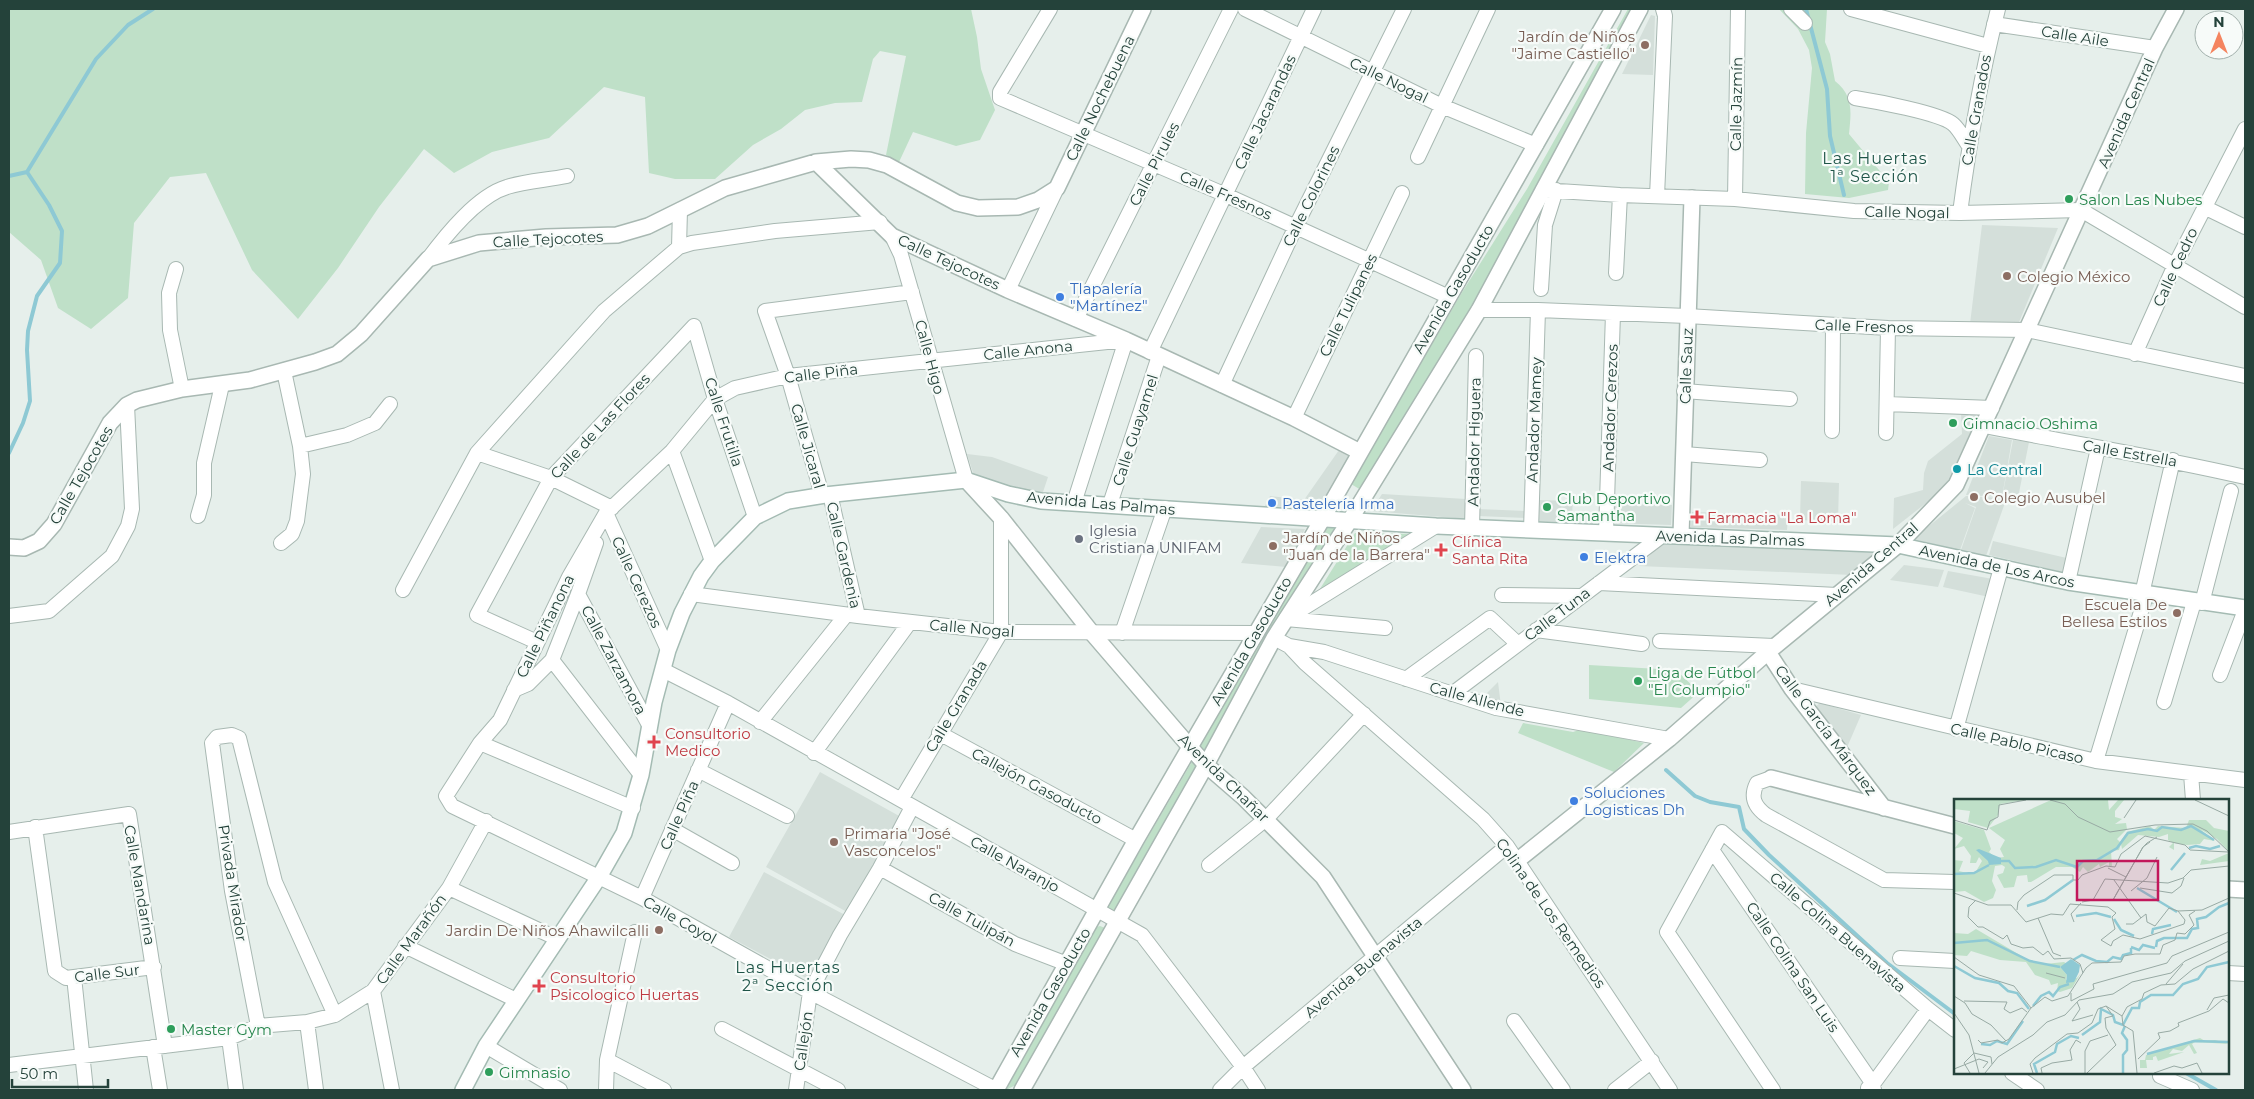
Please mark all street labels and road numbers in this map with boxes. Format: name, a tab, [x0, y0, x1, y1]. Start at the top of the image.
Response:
street label: Calle Aile	[2040, 21, 2110, 51]
street label: Calle Nochebuena	[1061, 32, 1139, 164]
street label: Calle Jacarandas	[1230, 51, 1300, 173]
street label: Calle Nogal	[1347, 53, 1431, 107]
street label: Calle Granados	[1957, 53, 1995, 167]
street label: Avenida Central	[2093, 55, 2159, 171]
street label: Calle Jazmín	[1726, 57, 1746, 151]
street label: Calle Pirules	[1125, 119, 1183, 209]
street label: Calle Colorines	[1278, 142, 1344, 250]
street label: Calle Fresnos	[1177, 166, 1275, 224]
street label: Calle Nogal	[1864, 202, 1950, 222]
street label: Avenida Gasoducto	[1408, 221, 1498, 357]
street label: Calle Cedro	[2148, 224, 2202, 310]
street label: Calle Tejocotes	[492, 227, 604, 251]
street label: Calle Tejocotes	[895, 230, 1003, 294]
street label: Calle Tulipanes	[1315, 250, 1381, 360]
street label: Calle Fresnos	[1814, 315, 1914, 337]
street label: Calle Higo	[911, 318, 949, 396]
street label: Calle Sauz	[1675, 327, 1697, 404]
street label: Calle Anona	[982, 336, 1074, 364]
street label: Andador Cerezos	[1598, 344, 1622, 472]
street label: Andador Mamey	[1522, 356, 1546, 483]
street label: Calle Piña	[783, 359, 859, 387]
street label: Calle de Las Flores	[546, 369, 654, 483]
street label: Calle Guayamel	[1108, 372, 1162, 488]
street label: Calle Frutilla	[701, 375, 747, 469]
street label: Andador Higuera	[1463, 377, 1485, 507]
street label: Calle Jicaral	[787, 401, 829, 491]
street label: Calle Tejocotes	[45, 422, 117, 528]
street label: Calle Estrella	[2081, 435, 2179, 471]
street label: Avenida Las Palmas	[1026, 487, 1176, 519]
street label: Calle Gardenia	[822, 500, 866, 610]
street label: Avenida Central	[1820, 518, 1922, 610]
street label: Avenida Las Palmas	[1655, 526, 1805, 550]
street label: Calle Cerezos	[608, 533, 666, 631]
street label: Avenida de Los Arcos	[1917, 540, 2077, 592]
street label: Calle Piñanona	[512, 571, 578, 681]
street label: Avenida Gasoducto	[1206, 573, 1296, 709]
street label: Calle Tuna	[1520, 583, 1594, 645]
street label: Calle Zarzamora	[577, 602, 651, 718]
street label: Calle Nogal	[929, 615, 1015, 641]
street label: Calle Granada	[921, 656, 991, 756]
street label: Calle García Márquez	[1771, 661, 1881, 799]
street label: Calle Allende	[1427, 677, 1527, 721]
street label: Calle Pablo Picaso	[1949, 718, 2085, 768]
street label: Avenida Chañar	[1175, 730, 1273, 826]
street label: Callejón Gasoducto	[968, 744, 1106, 828]
street label: Calle Piña	[655, 777, 703, 853]
street label: Calle Mandarina	[120, 823, 160, 947]
street label: Privada Mirador	[214, 823, 252, 943]
street label: Calle Naranjo	[967, 832, 1063, 896]
street label: Colina de Los Remedios	[1492, 834, 1610, 992]
street label: Calle Colina Buenavista	[1766, 868, 1910, 996]
street label: Calle Tulipán	[925, 887, 1019, 951]
street label: Calle Marañón	[372, 890, 450, 988]
street label: Calle Coyol	[640, 892, 720, 948]
street label: Calle Colina San Luis	[1742, 898, 1844, 1036]
street label: Avenida Buenavista	[1300, 912, 1426, 1022]
street label: Avenida Gasoducto	[1005, 924, 1095, 1060]
street label: Calle Sur	[73, 960, 141, 986]
street label: Callejón	[789, 1010, 817, 1072]

